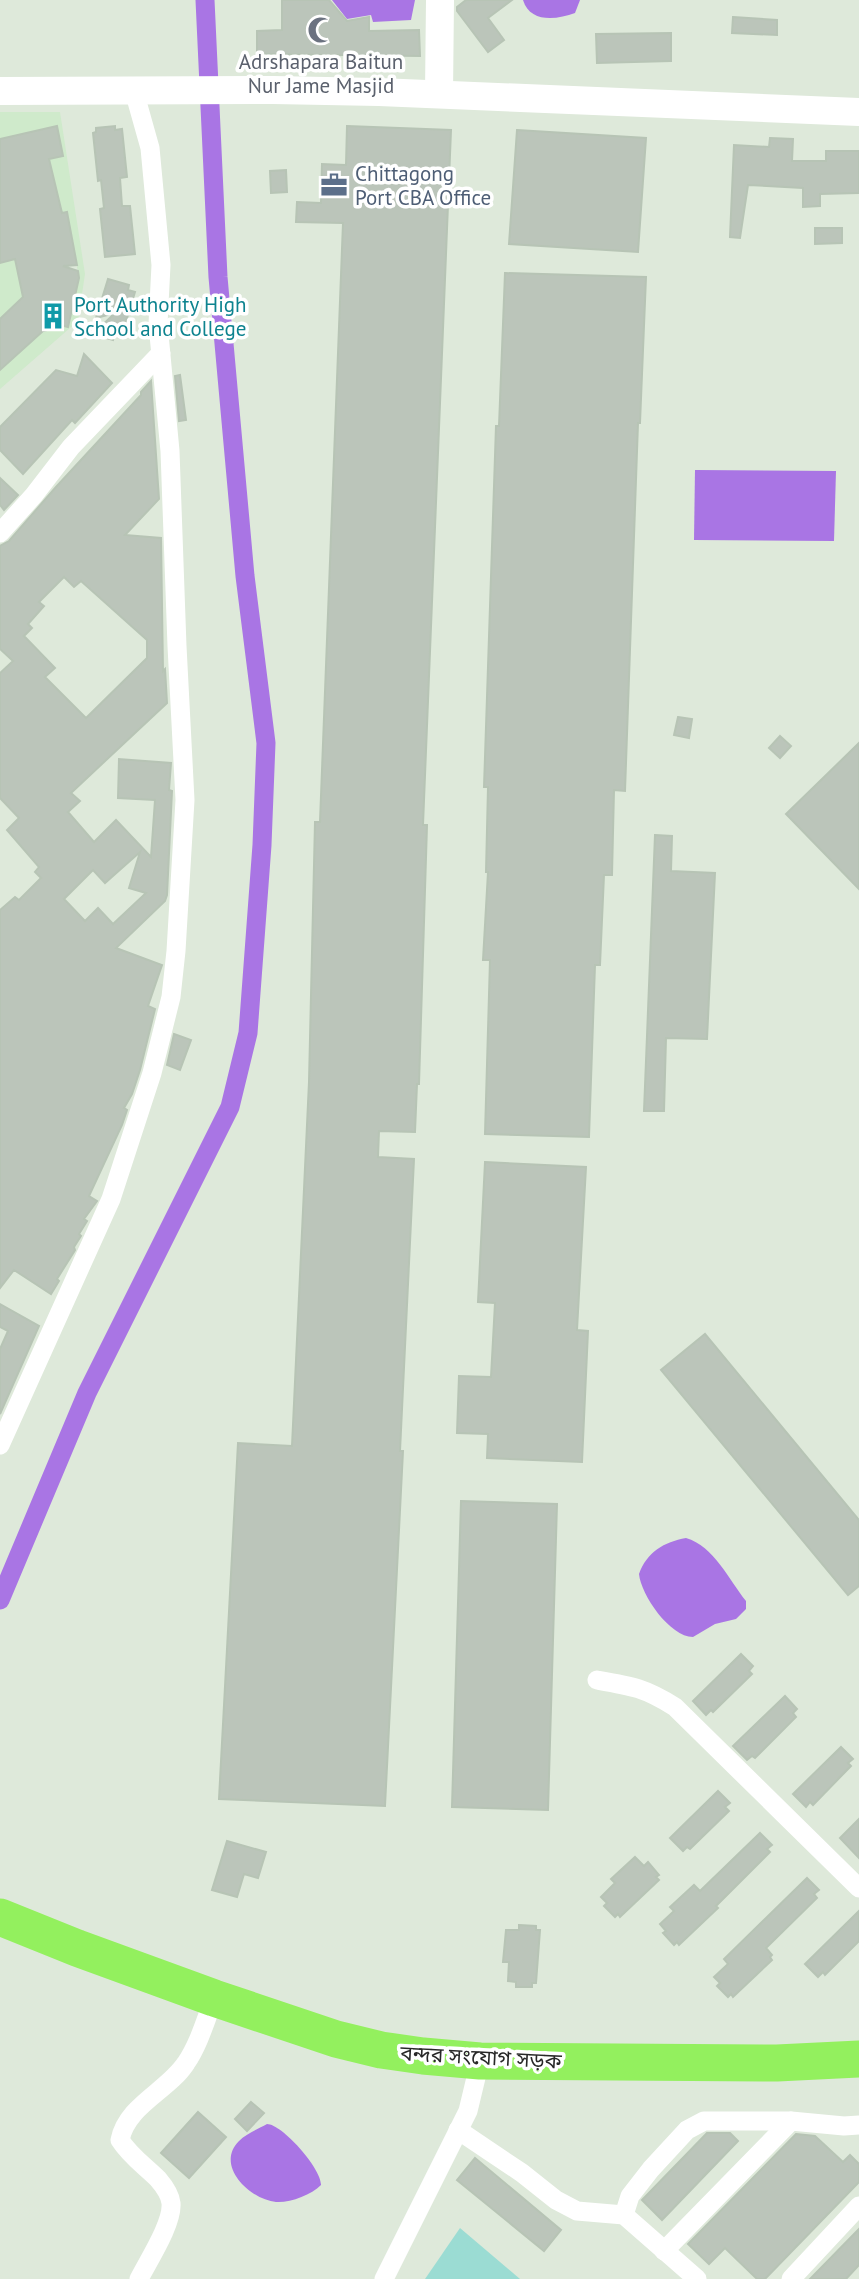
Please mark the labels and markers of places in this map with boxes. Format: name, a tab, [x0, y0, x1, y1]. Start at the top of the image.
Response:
mosque icon: Adrshapara Baitun Nur Jame Masjid	[306, 15, 336, 45]
place label: Adrshapara Baitun Nur Jame Masjid	[239, 48, 403, 99]
place label: Chittagong Port CBA Office	[355, 160, 491, 211]
office icon: Chittagong Port CBA Office	[319, 170, 349, 200]
place label: Port Authority High School and College	[74, 291, 247, 342]
building icon: Port Authority High School and College	[38, 301, 68, 331]

